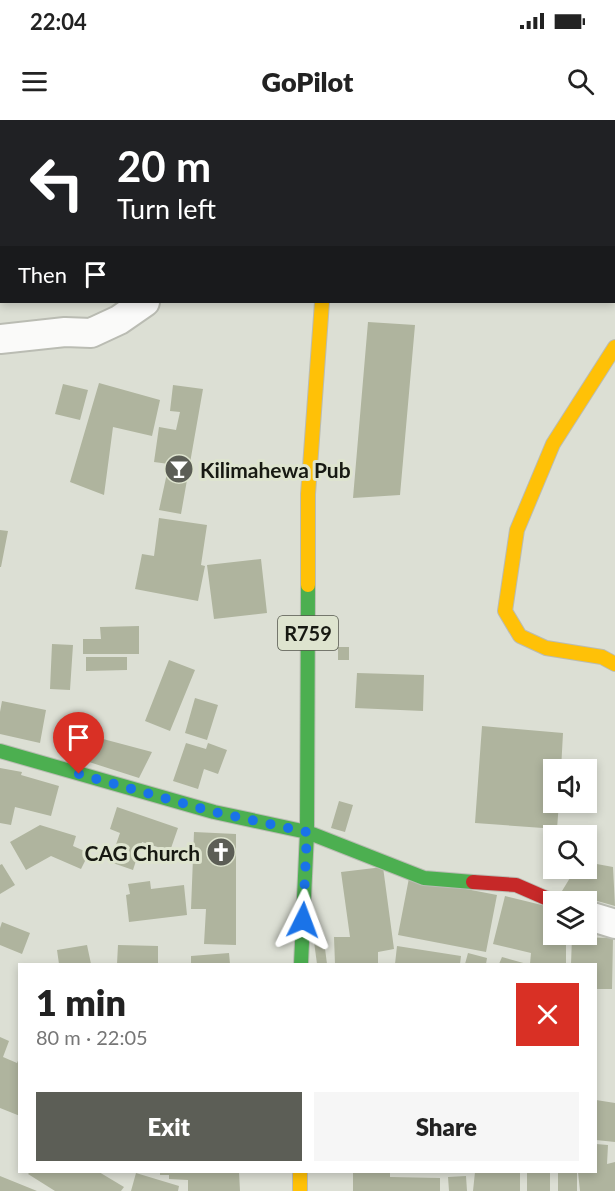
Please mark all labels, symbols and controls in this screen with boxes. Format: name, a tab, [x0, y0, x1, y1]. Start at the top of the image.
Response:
text: 22:04	[30, 8, 87, 35]
icon: menu	[18, 65, 51, 98]
text: GoPilot	[262, 65, 353, 98]
icon: search	[564, 65, 597, 98]
text: 20 m	[117, 141, 211, 191]
icon: left	[18, 144, 96, 222]
text: Turn left	[117, 192, 216, 225]
icon: arrive	[79, 258, 112, 291]
text: Then	[18, 261, 67, 288]
bar icon: Kilimahewa Pub	[163, 453, 195, 485]
place label: Kilimahewa Pub	[200, 457, 351, 482]
road number: R759	[278, 616, 338, 650]
pin	[53, 712, 104, 774]
icon: arrive	[62, 721, 95, 754]
map controls	[543, 759, 597, 945]
button: sound	[543, 759, 597, 813]
button: search	[543, 825, 597, 879]
church icon: CAG Church	[205, 836, 237, 868]
place label: CAG Church	[85, 840, 200, 865]
position arrow	[271, 888, 335, 952]
button: layers	[543, 891, 597, 945]
text: 1 min	[36, 980, 126, 1024]
button: close	[516, 983, 579, 1046]
text: 80 m · 22:05	[36, 1025, 148, 1049]
button: Exit	[36, 1092, 302, 1161]
button: Share	[314, 1092, 579, 1161]

